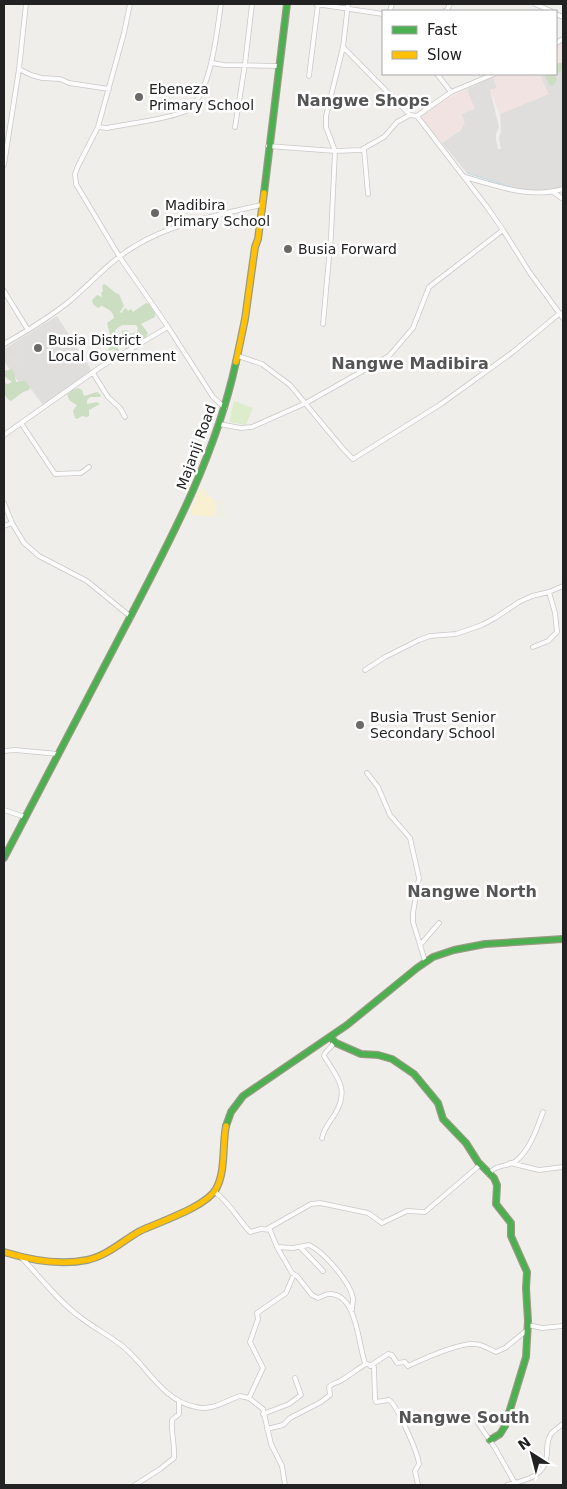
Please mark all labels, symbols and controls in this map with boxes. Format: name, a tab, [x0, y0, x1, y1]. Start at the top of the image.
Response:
legend	[382, 10, 557, 75]
text: Fast	[427, 21, 457, 39]
text: Slow	[427, 46, 462, 64]
place label: Ebeneza Primary School	[149, 81, 254, 113]
marker: Ebeneza Primary School	[133, 91, 145, 103]
district label: Nangwe Shops	[296, 91, 430, 110]
place label: Madibira Primary School	[165, 197, 270, 229]
marker: Madibira Primary School	[149, 207, 161, 219]
place label: Busia Forward	[298, 241, 397, 257]
marker: Busia Forward	[282, 243, 294, 255]
place label: Busia District Local Government	[48, 332, 177, 364]
marker: Busia District Local Government	[32, 342, 44, 354]
district label: Nangwe Madibira	[331, 354, 489, 373]
street label: Majanji Road	[173, 402, 219, 492]
place label: Busia Trust Senior Secondary School	[370, 709, 496, 741]
marker: Busia Trust Senior Secondary School	[354, 719, 366, 731]
district label: Nangwe North	[407, 882, 537, 901]
district label: Nangwe South	[398, 1408, 530, 1427]
north arrow	[507, 1429, 557, 1479]
text: N	[515, 1434, 534, 1453]

